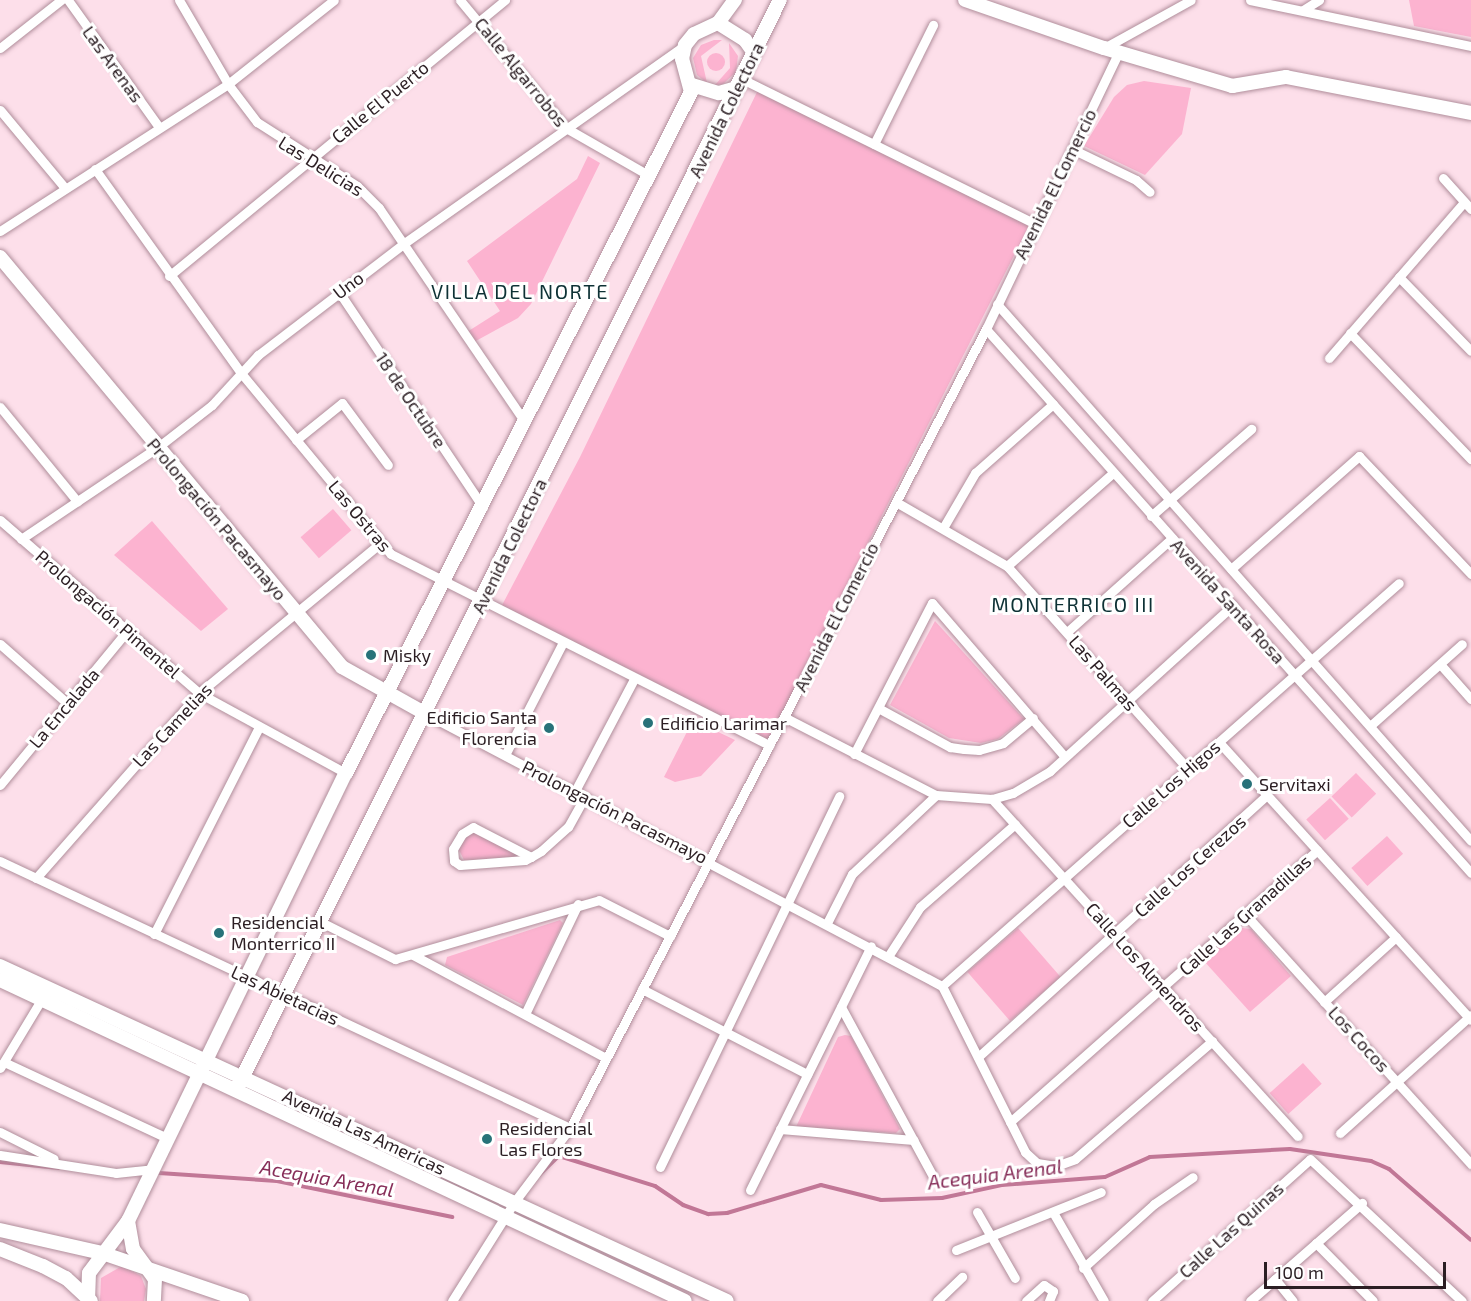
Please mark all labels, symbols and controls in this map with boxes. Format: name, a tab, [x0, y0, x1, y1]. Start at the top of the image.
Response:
street label: Calle Algarrobos	[470, 13, 572, 131]
street label: Las Arenas	[78, 21, 148, 107]
street label: Avenida Colectora	[684, 39, 768, 181]
street label: Calle El Puerto	[327, 56, 433, 148]
street label: Avenida El Comercio	[1009, 105, 1101, 263]
street label: Las Delicias	[275, 131, 367, 201]
street label: Uno	[328, 267, 368, 303]
district label: VILLA DEL NORTE	[430, 279, 610, 303]
street label: 18 de Octubre	[371, 348, 451, 452]
street label: Prolongación Pacasmayo	[143, 433, 291, 605]
street label: Avenida Colectora	[467, 475, 551, 617]
street label: Las Ostras	[324, 476, 396, 556]
street label: Avenida Santa Rosa	[1166, 534, 1290, 668]
street label: Avenida El Comercio	[789, 539, 883, 695]
street label: Prolongación Pimentel	[31, 545, 185, 683]
district label: MONTERRICO III	[991, 592, 1155, 616]
street label: Las Palmas	[1064, 631, 1142, 715]
place label: Misky	[383, 644, 431, 666]
marker: Misky	[364, 648, 378, 662]
street label: La Encalada	[24, 664, 104, 752]
street label: Las Camelias	[128, 679, 216, 771]
place label: Edificio Santa Florencia	[427, 707, 537, 750]
place label: Edificio Larimar	[660, 712, 787, 734]
marker: Edificio Larimar	[641, 716, 655, 730]
marker: Edificio Santa Florencia	[542, 721, 556, 735]
street label: Calle Los Higos	[1118, 736, 1224, 832]
street label: Prolongación Pacasmayo	[519, 756, 711, 868]
place label: Servitaxi	[1259, 773, 1331, 795]
marker: Servitaxi	[1240, 777, 1254, 791]
street label: Calle Los Cerezos	[1130, 810, 1250, 922]
street label: Calle Las Granadillas	[1175, 850, 1315, 980]
street label: Calle Los Almendros	[1081, 898, 1209, 1036]
place label: Residencial Monterrico II	[231, 912, 335, 954]
marker: Residencial Monterrico II	[212, 926, 226, 940]
street label: Las Abietacias	[227, 961, 343, 1029]
street label: Los Cocos	[1324, 1002, 1394, 1076]
street label: Avenida Las Americas	[279, 1085, 449, 1179]
place label: Residencial Las Flores	[499, 1118, 592, 1160]
marker: Residencial Las Flores	[480, 1132, 494, 1146]
water label: Acequia Arenal	[258, 1154, 396, 1202]
water label: Acequia Arenal	[926, 1154, 1064, 1194]
street label: Calle Las Quinas	[1174, 1177, 1288, 1283]
scale bar	[1267, 1250, 1448, 1288]
text: 100 m	[1275, 1261, 1324, 1283]

